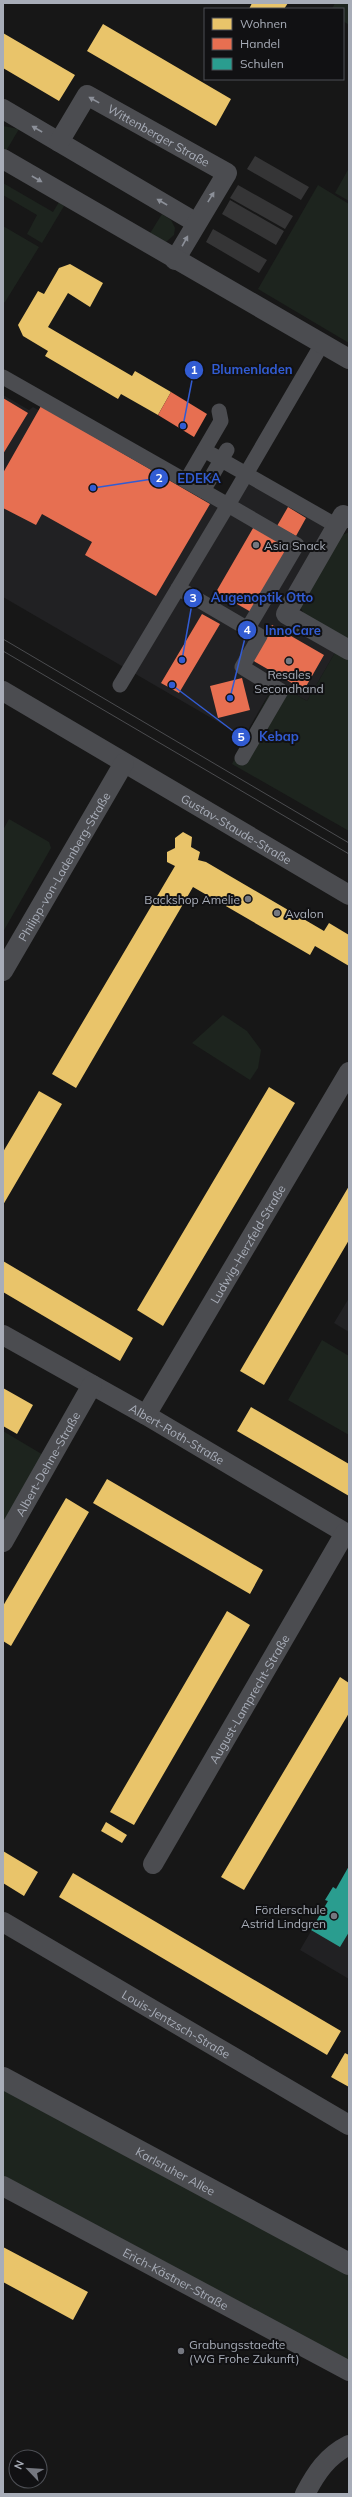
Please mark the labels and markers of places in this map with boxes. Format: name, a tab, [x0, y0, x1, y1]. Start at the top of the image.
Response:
callout: Blumenladen	[184, 357, 301, 382]
callout: EDEKA	[149, 465, 229, 490]
place label: Asia Snack	[264, 538, 327, 553]
marker: Asia Snack	[251, 540, 261, 550]
callout: Augenoptik Otto	[183, 585, 321, 610]
callout: InnoCare	[237, 618, 329, 643]
marker: Resales Secondhand	[284, 656, 294, 666]
place label: Resales Secondhand	[254, 667, 324, 696]
callout: Kebap	[231, 724, 306, 749]
place label: Backshop Amelie	[144, 892, 240, 907]
marker: Backshop Amelie	[243, 894, 253, 904]
place label: Avalon	[285, 906, 324, 921]
marker: Avalon	[272, 908, 282, 918]
place label: Förderschule Astrid Lindgren	[241, 1902, 326, 1931]
marker: Förderschule Astrid Lindgren	[329, 1911, 339, 1921]
place label: Grabungsstaedte (WG Frohe Zukunft)	[189, 2337, 300, 2366]
marker: Grabungsstaedte (WG Frohe Zukunft)	[176, 2346, 186, 2356]

